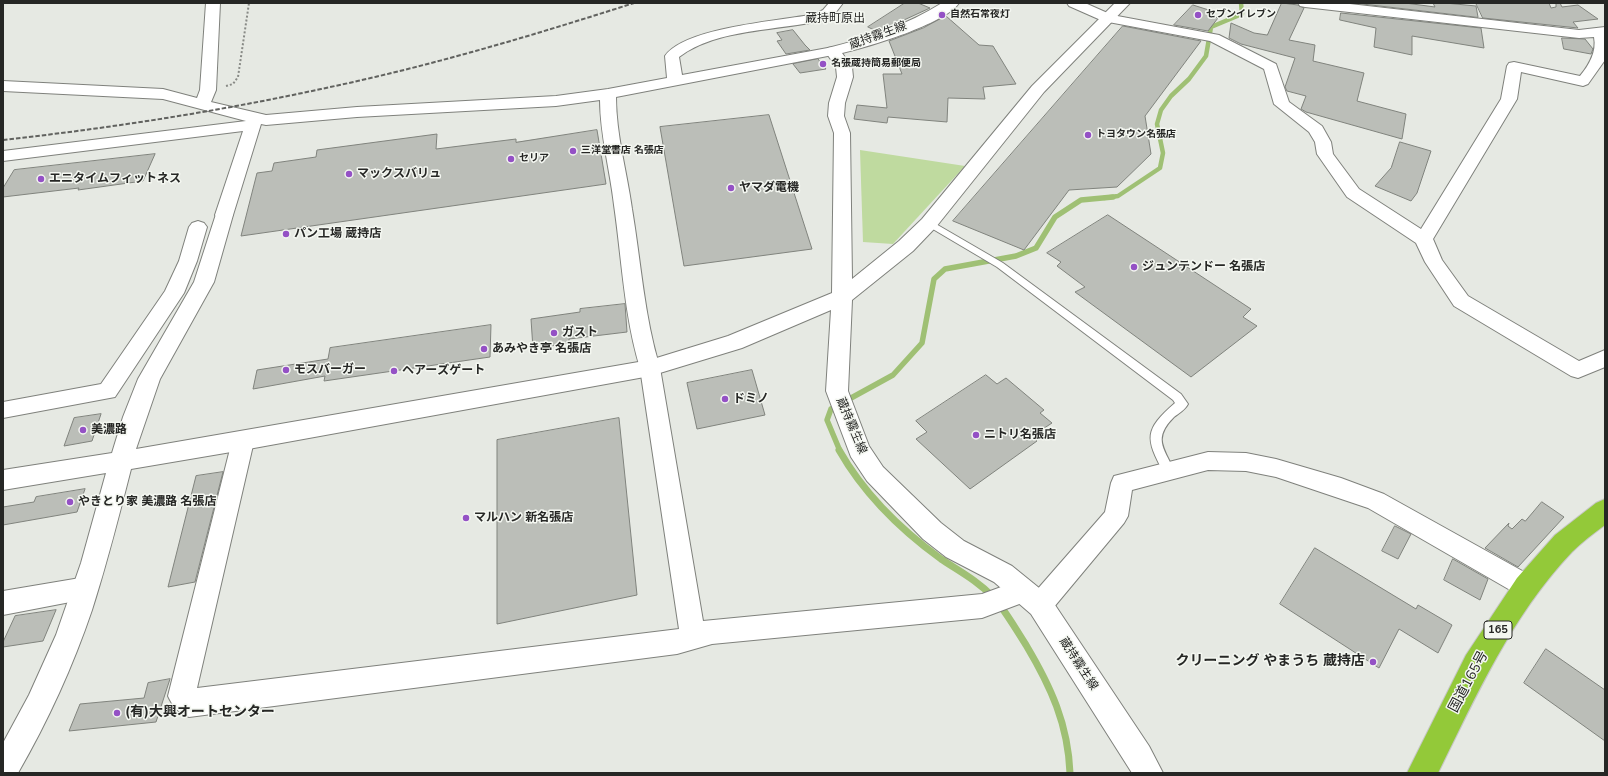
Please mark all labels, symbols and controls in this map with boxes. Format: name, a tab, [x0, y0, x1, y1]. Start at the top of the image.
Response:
place label: 自然石常夜灯	[950, 9, 1010, 21]
place label: セブンイレブン	[1206, 9, 1276, 21]
marker: 自然石常夜灯	[937, 10, 947, 20]
marker: セブンイレブン	[1193, 10, 1203, 20]
district label: 蔵持町原出	[805, 12, 865, 26]
street label: 蔵持霧生線	[847, 19, 909, 53]
place label: 名張蔵持簡易郵便局	[831, 58, 921, 70]
marker: 名張蔵持簡易郵便局	[818, 59, 828, 69]
place label: トヨタウン名張店	[1096, 129, 1176, 141]
marker: トヨタウン名張店	[1083, 130, 1093, 140]
place label: 三洋堂書店 名張店	[581, 145, 664, 157]
marker: 三洋堂書店 名張店	[568, 146, 578, 156]
place label: セリア	[519, 153, 549, 165]
marker: セリア	[506, 154, 516, 164]
place label: マックスバリュ	[357, 167, 441, 181]
marker: マックスバリュ	[344, 169, 354, 179]
place label: エニタイムフィットネス	[49, 172, 181, 186]
marker: エニタイムフィットネス	[36, 174, 46, 184]
place label: ヤマダ電機	[739, 181, 799, 195]
marker: ヤマダ電機	[726, 183, 736, 193]
place label: パン工場 蔵持店	[294, 227, 381, 241]
marker: パン工場 蔵持店	[281, 229, 291, 239]
place label: ジュンテンドー 名張店	[1142, 260, 1265, 274]
marker: ジュンテンドー 名張店	[1129, 262, 1139, 272]
place label: ガスト	[562, 326, 598, 340]
marker: ガスト	[549, 328, 559, 338]
place label: あみやき亭 名張店	[492, 342, 591, 356]
marker: あみやき亭 名張店	[479, 344, 489, 354]
place label: モスバーガー	[294, 363, 366, 377]
place label: ヘアーズゲート	[402, 364, 485, 378]
marker: モスバーガー	[281, 365, 291, 375]
marker: ヘアーズゲート	[389, 366, 399, 376]
place label: ドミノ	[733, 392, 769, 406]
marker: ドミノ	[720, 394, 730, 404]
street label: 蔵持霧生線	[833, 396, 869, 456]
place label: 美濃路	[91, 423, 127, 437]
marker: 美濃路	[78, 425, 88, 435]
place label: ニトリ名張店	[984, 428, 1056, 442]
marker: ニトリ名張店	[971, 430, 981, 440]
place label: やきとり家 美濃路 名張店	[78, 495, 216, 509]
marker: やきとり家 美濃路 名張店	[65, 497, 75, 507]
place label: マルハン 新名張店	[474, 511, 573, 525]
marker: マルハン 新名張店	[461, 513, 471, 523]
road number: 165	[1484, 621, 1512, 639]
street label: 蔵持霧生線	[1056, 635, 1100, 693]
street label: 国道165号	[1446, 648, 1492, 716]
place label: クリーニング やまうち 蔵持店	[1175, 654, 1365, 670]
marker: クリーニング やまうち 蔵持店	[1368, 657, 1378, 667]
place label: (有)大興オートセンター	[125, 705, 275, 721]
marker: (有)大興オートセンター	[112, 708, 122, 718]

